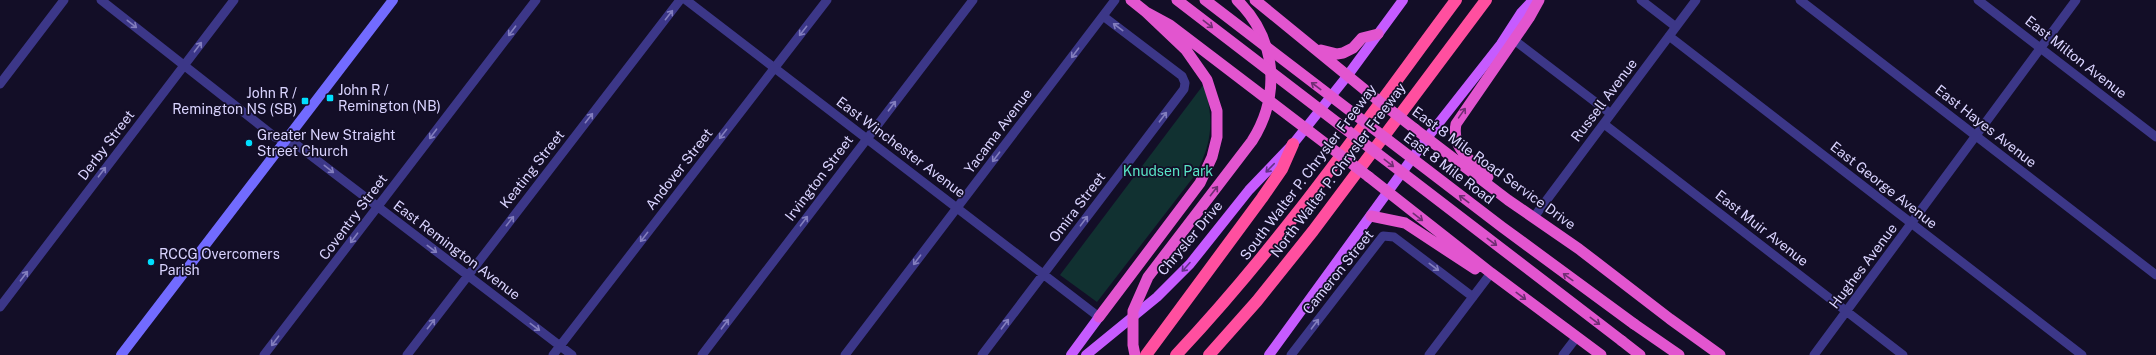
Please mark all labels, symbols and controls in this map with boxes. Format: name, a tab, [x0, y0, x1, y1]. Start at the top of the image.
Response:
one-way arrow	[664, 10, 673, 21]
street label: East Milton Avenue	[2022, 12, 2130, 102]
one-way arrow	[126, 20, 137, 28]
one-way arrow	[1202, 20, 1213, 28]
one-way arrow	[1112, 23, 1123, 31]
one-way arrow	[508, 25, 516, 36]
one-way arrow	[798, 25, 807, 36]
one-way arrow	[194, 41, 203, 52]
one-way arrow	[1070, 48, 1079, 59]
street label: Russell Avenue	[1568, 55, 1640, 144]
street label: North Walter P. Chrysler Freeway	[1267, 79, 1409, 260]
street label: South Walter P. Chrysler Freeway	[1237, 81, 1380, 263]
place label: John R / Remington (NB)	[338, 82, 441, 114]
one-way arrow	[1311, 82, 1322, 90]
street label: East Hayes Avenue	[1932, 82, 2040, 171]
place label: John R / Remington NS (SB)	[172, 85, 297, 117]
street label: Yacama Avenue	[961, 85, 1035, 177]
marker: John R / Remington (NB)	[325, 93, 335, 103]
street label: East Winchester Avenue	[833, 93, 969, 201]
marker: John R / Remington NS (SB)	[300, 96, 310, 106]
one-way arrow	[887, 101, 896, 112]
street label: East 8 Mile Road Service Drive	[1409, 103, 1579, 233]
street label: Derby Street	[75, 107, 137, 183]
one-way arrow	[1458, 108, 1466, 119]
one-way arrow	[1159, 112, 1167, 123]
one-way arrow	[585, 113, 594, 124]
street label: Andover Street	[642, 125, 716, 213]
place label: Greater New Straight Street Church	[257, 127, 395, 159]
street label: Keating Street	[497, 127, 567, 211]
one-way arrow	[719, 128, 728, 139]
one-way arrow	[429, 129, 437, 140]
street label: East 8 Mile Road	[1401, 129, 1497, 207]
street label: Irvington Street	[782, 132, 856, 224]
marker: Greater New Straight Street Church	[244, 138, 254, 148]
street label: East George Avenue	[1827, 138, 1941, 232]
one-way arrow	[992, 151, 1000, 162]
one-way arrow	[1383, 159, 1394, 167]
park label: Knudsen Park	[1123, 163, 1213, 179]
one-way arrow	[1265, 163, 1275, 173]
one-way arrow	[323, 165, 334, 174]
one-way arrow	[98, 167, 107, 178]
street label: Omira Street	[1046, 169, 1108, 245]
street label: Coventry Street	[316, 171, 390, 263]
one-way arrow	[1209, 185, 1218, 196]
street label: East Muir Avenue	[1712, 187, 1812, 269]
one-way arrow	[1459, 194, 1470, 203]
street label: East Remington Avenue	[391, 197, 524, 303]
street label: Chrysler Drive	[1154, 198, 1226, 278]
one-way arrow	[1412, 213, 1423, 222]
one-way arrow	[800, 215, 808, 226]
one-way arrow	[1080, 215, 1088, 226]
one-way arrow	[506, 216, 514, 227]
street label: Hughes Avenue	[1826, 220, 1900, 312]
street label: Cameron Street	[1299, 227, 1377, 317]
one-way arrow	[640, 231, 648, 242]
one-way arrow	[350, 232, 358, 243]
one-way arrow	[1486, 237, 1497, 246]
one-way arrow	[426, 244, 437, 253]
place label: RCCG Overcomers Parish	[159, 246, 280, 278]
one-way arrow	[913, 255, 921, 266]
marker: RCCG Overcomers Parish	[146, 257, 156, 267]
one-way arrow	[1182, 262, 1191, 273]
one-way arrow	[1428, 263, 1439, 271]
one-way arrow	[19, 270, 28, 281]
one-way arrow	[1563, 272, 1574, 281]
one-way arrow	[1516, 292, 1527, 301]
one-way arrow	[1590, 316, 1601, 325]
one-way arrow	[426, 319, 435, 330]
one-way arrow	[721, 319, 730, 330]
one-way arrow	[1001, 319, 1010, 330]
one-way arrow	[1311, 319, 1319, 330]
one-way arrow	[530, 323, 541, 332]
one-way arrow	[271, 335, 279, 346]

